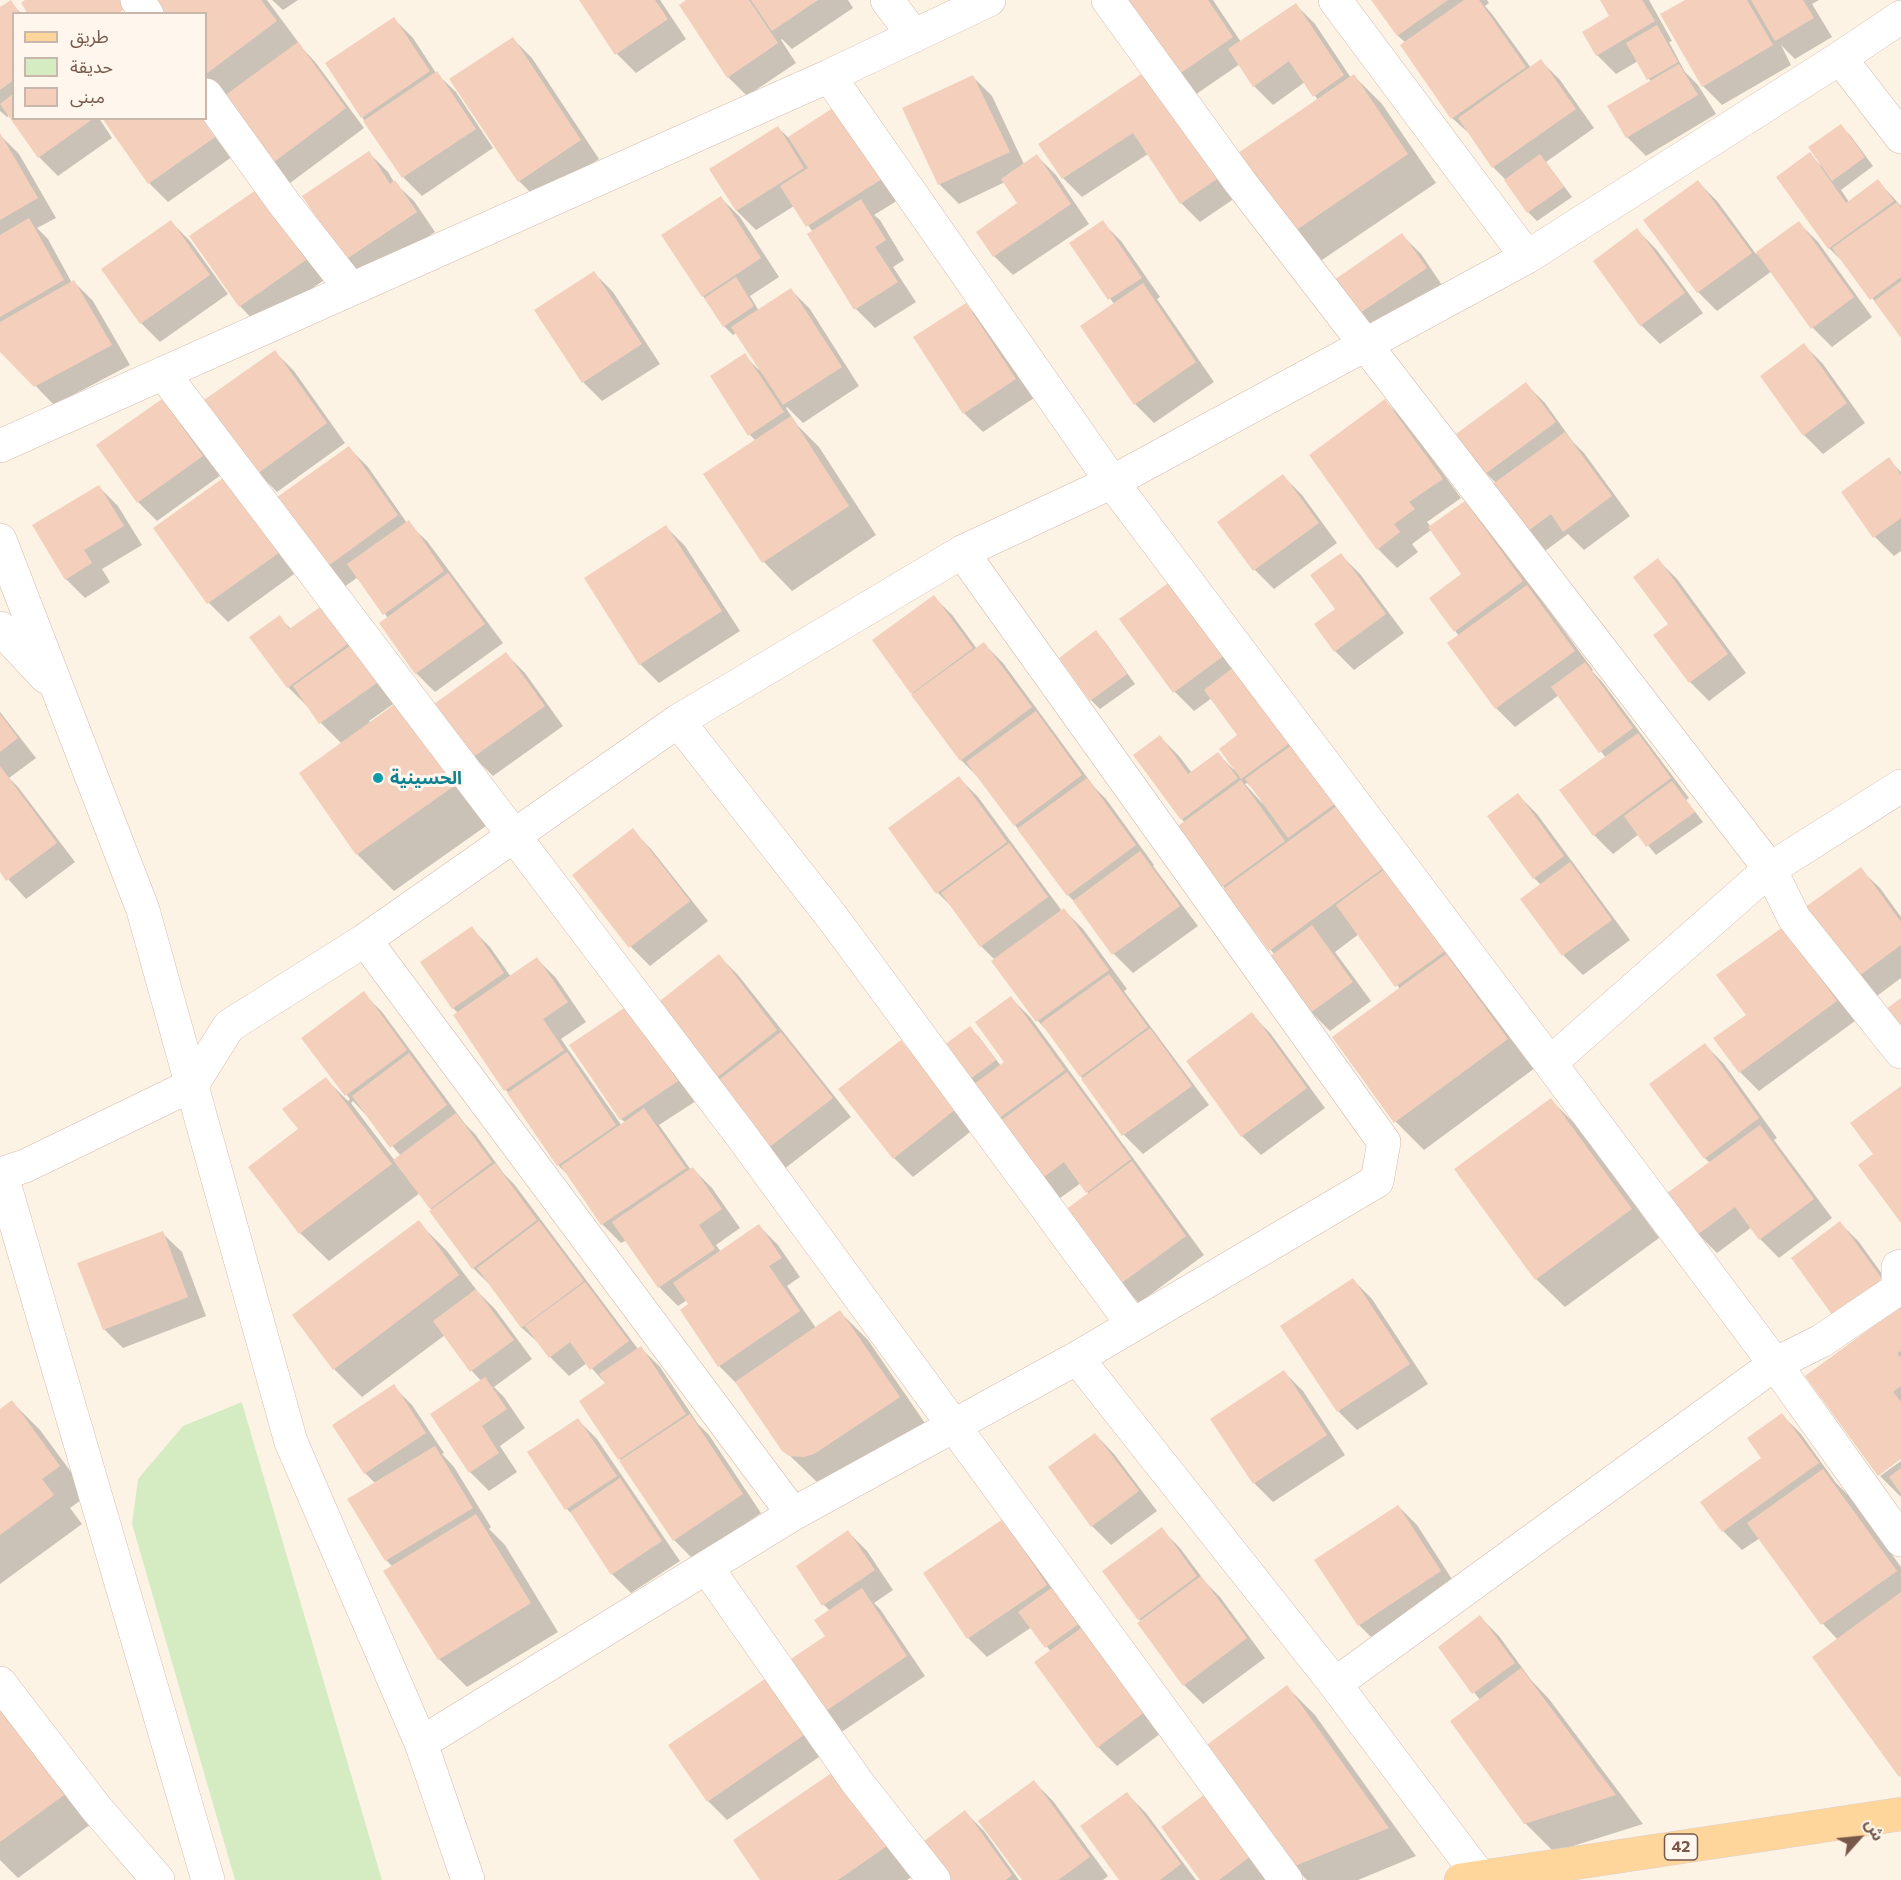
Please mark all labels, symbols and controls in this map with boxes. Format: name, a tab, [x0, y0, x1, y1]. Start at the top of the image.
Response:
legend	[12, 12, 207, 120]
text: طريق	[70, 25, 109, 47]
text: حديقة	[70, 55, 113, 77]
text: مبنى	[70, 85, 105, 107]
place label: الحسينية	[390, 767, 462, 789]
marker: الحسينية	[371, 771, 385, 785]
north arrow	[1829, 1808, 1889, 1868]
text: ش	[1862, 1816, 1889, 1844]
road number: 42	[1664, 1834, 1698, 1860]

